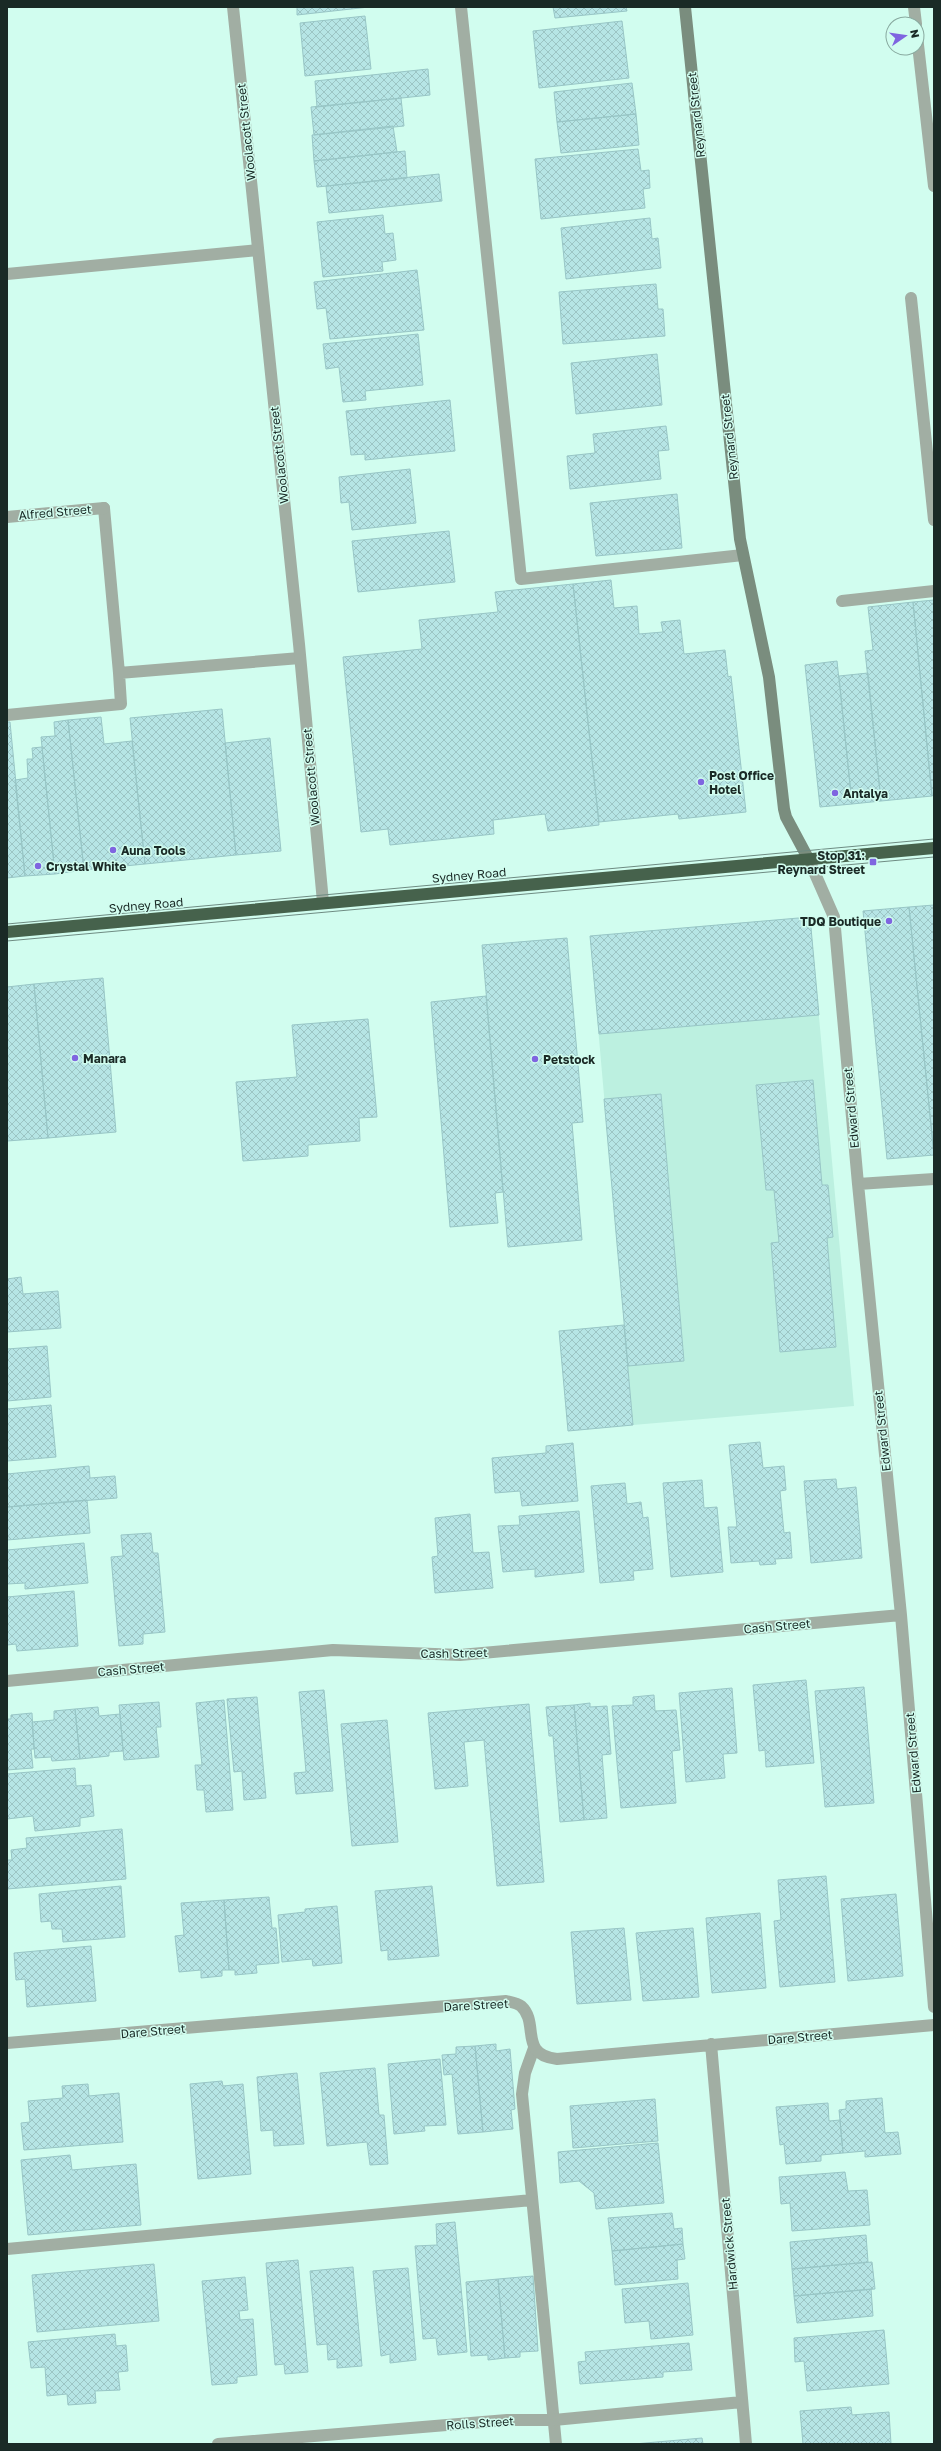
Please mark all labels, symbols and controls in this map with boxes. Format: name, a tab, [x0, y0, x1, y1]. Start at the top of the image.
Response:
north arrow	[885, 16, 925, 56]
text: N	[908, 28, 923, 39]
street label: Reynard Street	[684, 71, 708, 159]
street label: Woolacott Street	[233, 82, 259, 181]
street label: Reynard Street	[717, 393, 741, 481]
street label: Woolacott Street	[266, 405, 292, 504]
street label: Alfred Street	[18, 501, 92, 523]
street label: Woolacott Street	[299, 727, 323, 826]
place label: Post Office Hotel	[709, 768, 774, 797]
marker: Post Office Hotel	[696, 777, 706, 787]
place label: Antalya	[843, 786, 888, 801]
marker: Antalya	[830, 788, 840, 798]
place label: Auna Tools	[121, 843, 186, 858]
marker: Auna Tools	[108, 845, 118, 855]
place label: Stop 31: Reynard Street	[778, 848, 865, 877]
marker: Stop 31: Reynard Street	[868, 857, 878, 867]
place label: Crystal White	[46, 859, 126, 874]
marker: Crystal White	[33, 861, 43, 871]
street label: Sydney Road	[431, 864, 507, 886]
street label: Sydney Road	[108, 894, 184, 916]
place label: TDQ Boutique	[800, 914, 881, 929]
marker: TDQ Boutique	[884, 916, 894, 926]
place label: Manara	[83, 1051, 126, 1066]
place label: Petstock	[543, 1052, 595, 1067]
marker: Manara	[70, 1053, 80, 1063]
marker: Petstock	[530, 1054, 540, 1064]
street label: Edward Street	[840, 1067, 862, 1149]
street label: Edward Street	[870, 1390, 894, 1472]
street label: Cash Street	[743, 1616, 811, 1636]
street label: Cash Street	[420, 1645, 488, 1661]
street label: Cash Street	[97, 1659, 165, 1679]
street label: Edward Street	[902, 1712, 924, 1794]
street label: Dare Street	[443, 1996, 509, 2014]
street label: Dare Street	[120, 2021, 186, 2041]
street label: Dare Street	[767, 2027, 833, 2047]
street label: Hardwick Street	[717, 2197, 741, 2291]
street label: Rolls Street	[446, 2413, 515, 2433]

